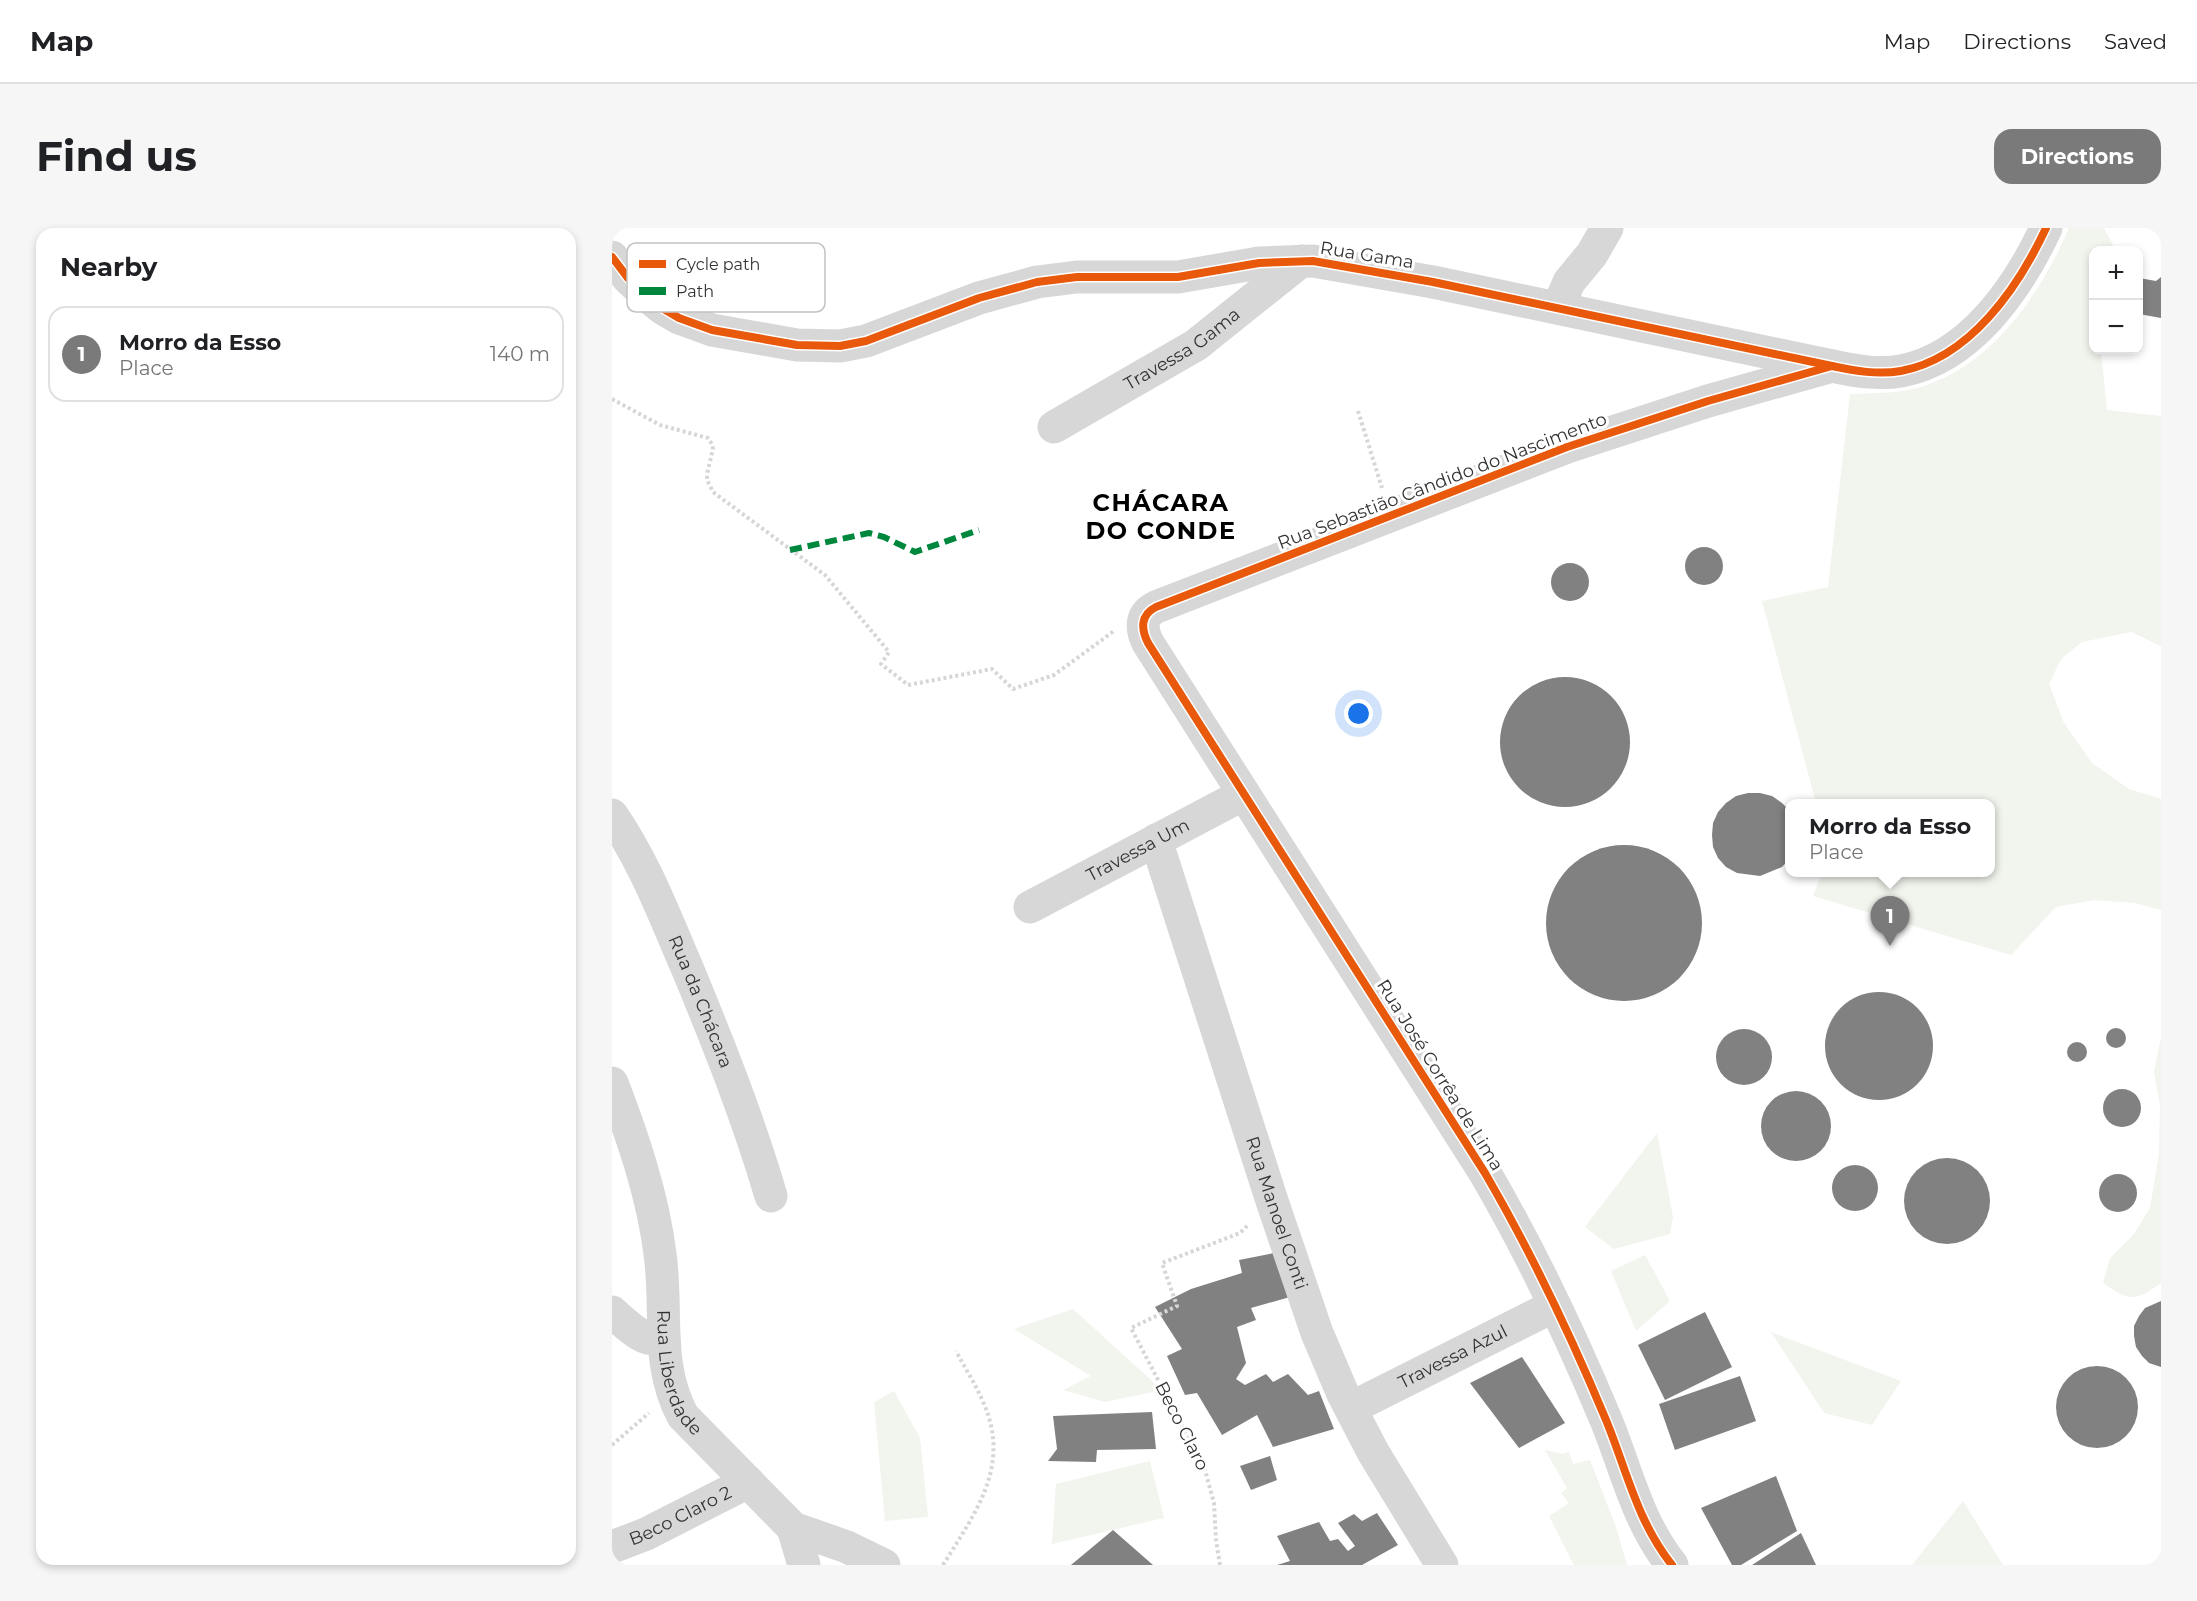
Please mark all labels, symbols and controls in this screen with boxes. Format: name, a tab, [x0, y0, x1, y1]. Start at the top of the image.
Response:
text: Map	[30, 24, 93, 58]
text: Map	[1884, 29, 1930, 54]
text: Directions	[1963, 29, 2071, 54]
text: Saved	[2104, 29, 2167, 54]
button: Directions	[1994, 129, 2161, 184]
text: Find us	[36, 130, 197, 182]
street label: Rua Gama	[1319, 237, 1415, 273]
legend	[627, 243, 825, 312]
map controls	[2089, 246, 2143, 354]
button: +	[2089, 246, 2143, 300]
text: Nearby	[60, 251, 157, 283]
text: Cycle path	[676, 255, 760, 274]
text: Path	[676, 282, 714, 301]
button: −	[2089, 300, 2143, 354]
street label: Travessa Gama	[1120, 303, 1245, 395]
text: Morro da Esso	[119, 329, 281, 356]
text: 1	[78, 342, 85, 366]
text: 140 m	[490, 342, 550, 366]
text: Place	[119, 356, 174, 380]
street label: Rua Sebastião Cândido do Nascimento	[1274, 408, 1610, 554]
district label: CHÁCARA DO CONDE	[1085, 488, 1237, 545]
your location	[1344, 699, 1373, 728]
popup	[1785, 799, 1995, 877]
text: Morro da Esso	[1809, 813, 1971, 840]
street label: Travessa Um	[1082, 814, 1193, 886]
text: Place	[1809, 840, 1864, 864]
pin: 1	[1870, 896, 1910, 946]
street label: Rua da Chácara	[664, 932, 737, 1071]
street label: Rua José Corrêa de Lima	[1372, 975, 1508, 1175]
street label: Rua Manoel Conti	[1241, 1134, 1312, 1292]
street label: Rua Liberdade	[652, 1310, 707, 1440]
street label: Travessa Azul	[1395, 1320, 1511, 1393]
street label: Beco Claro	[1150, 1378, 1214, 1474]
street label: Beco Claro 2	[626, 1481, 735, 1550]

